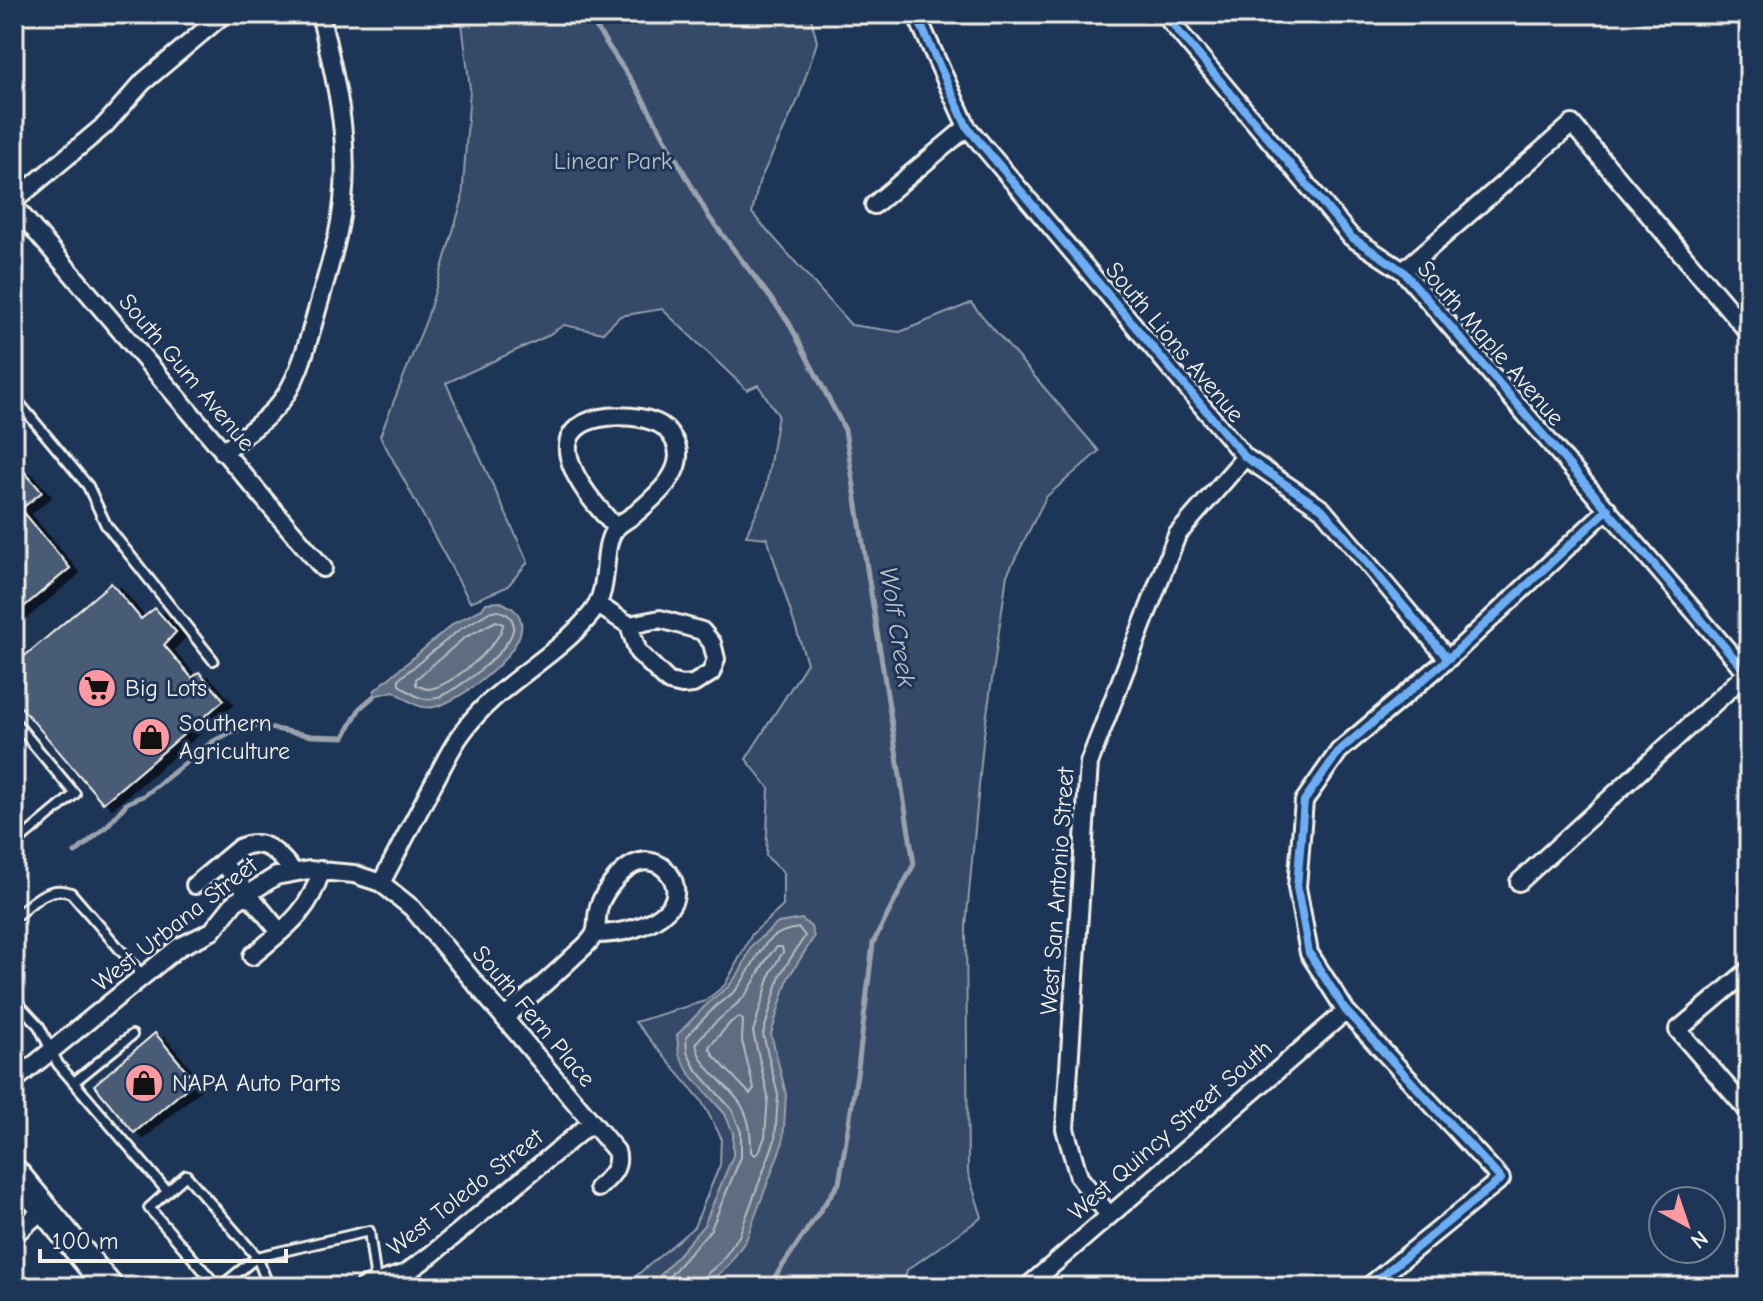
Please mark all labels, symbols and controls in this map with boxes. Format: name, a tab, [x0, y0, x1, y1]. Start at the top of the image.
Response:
park label: Linear Park	[554, 147, 673, 175]
street label: South Maple Avenue	[1412, 255, 1570, 431]
street label: South Lions Avenue	[1100, 256, 1250, 428]
street label: South Gum Avenue	[113, 288, 261, 456]
water label: Wolf Creek	[873, 565, 921, 690]
supermarket icon: Big Lots	[76, 667, 118, 709]
place label: Big Lots	[125, 674, 207, 702]
place label: Southern Agriculture	[179, 709, 290, 765]
shop icon: Southern Agriculture	[130, 716, 172, 758]
street label: West San Antonio Street	[1034, 765, 1080, 1016]
street label: West Urbana Street	[87, 850, 264, 997]
street label: South Fern Place	[467, 940, 601, 1092]
street label: West Quincy Street South	[1063, 1034, 1277, 1226]
shop icon: NAPA Auto Parts	[123, 1062, 165, 1104]
place label: NAPA Auto Parts	[172, 1069, 340, 1097]
street label: West Toledo Street	[382, 1122, 549, 1261]
north arrow	[1647, 1185, 1727, 1265]
scale bar	[40, 1213, 286, 1263]
text: N	[1685, 1225, 1713, 1254]
text: 100 m	[52, 1227, 119, 1255]

